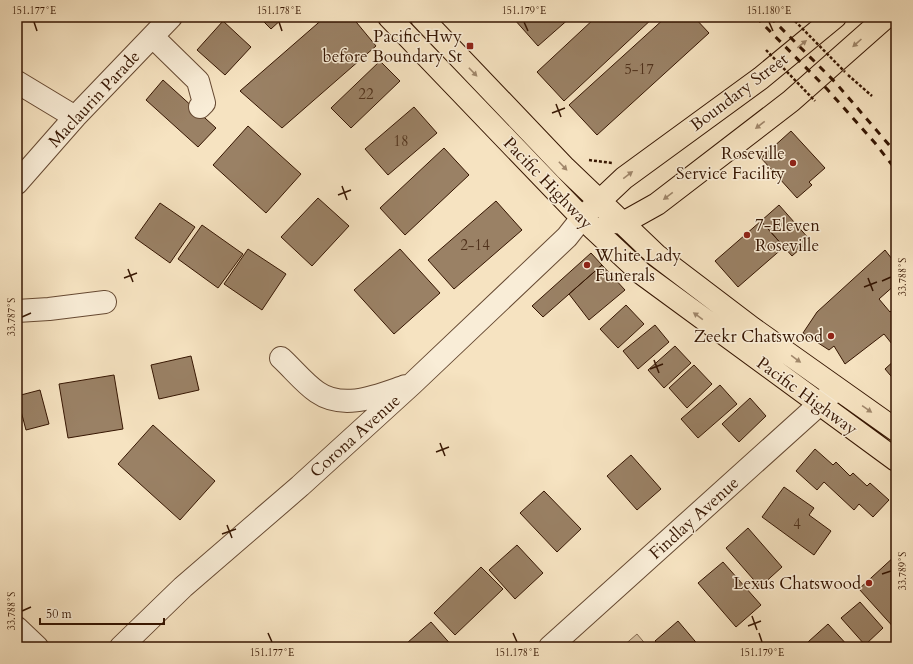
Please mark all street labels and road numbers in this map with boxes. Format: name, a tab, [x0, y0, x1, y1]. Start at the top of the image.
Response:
street label: Maclaurin Parade	[43, 45, 145, 153]
street label: Boundary Street	[685, 47, 793, 136]
street label: Pacific Highway	[498, 132, 598, 234]
street label: Pacific Highway	[752, 352, 862, 440]
street label: Corona Avenue	[305, 389, 405, 483]
street label: Findlay Avenue	[644, 471, 744, 565]

